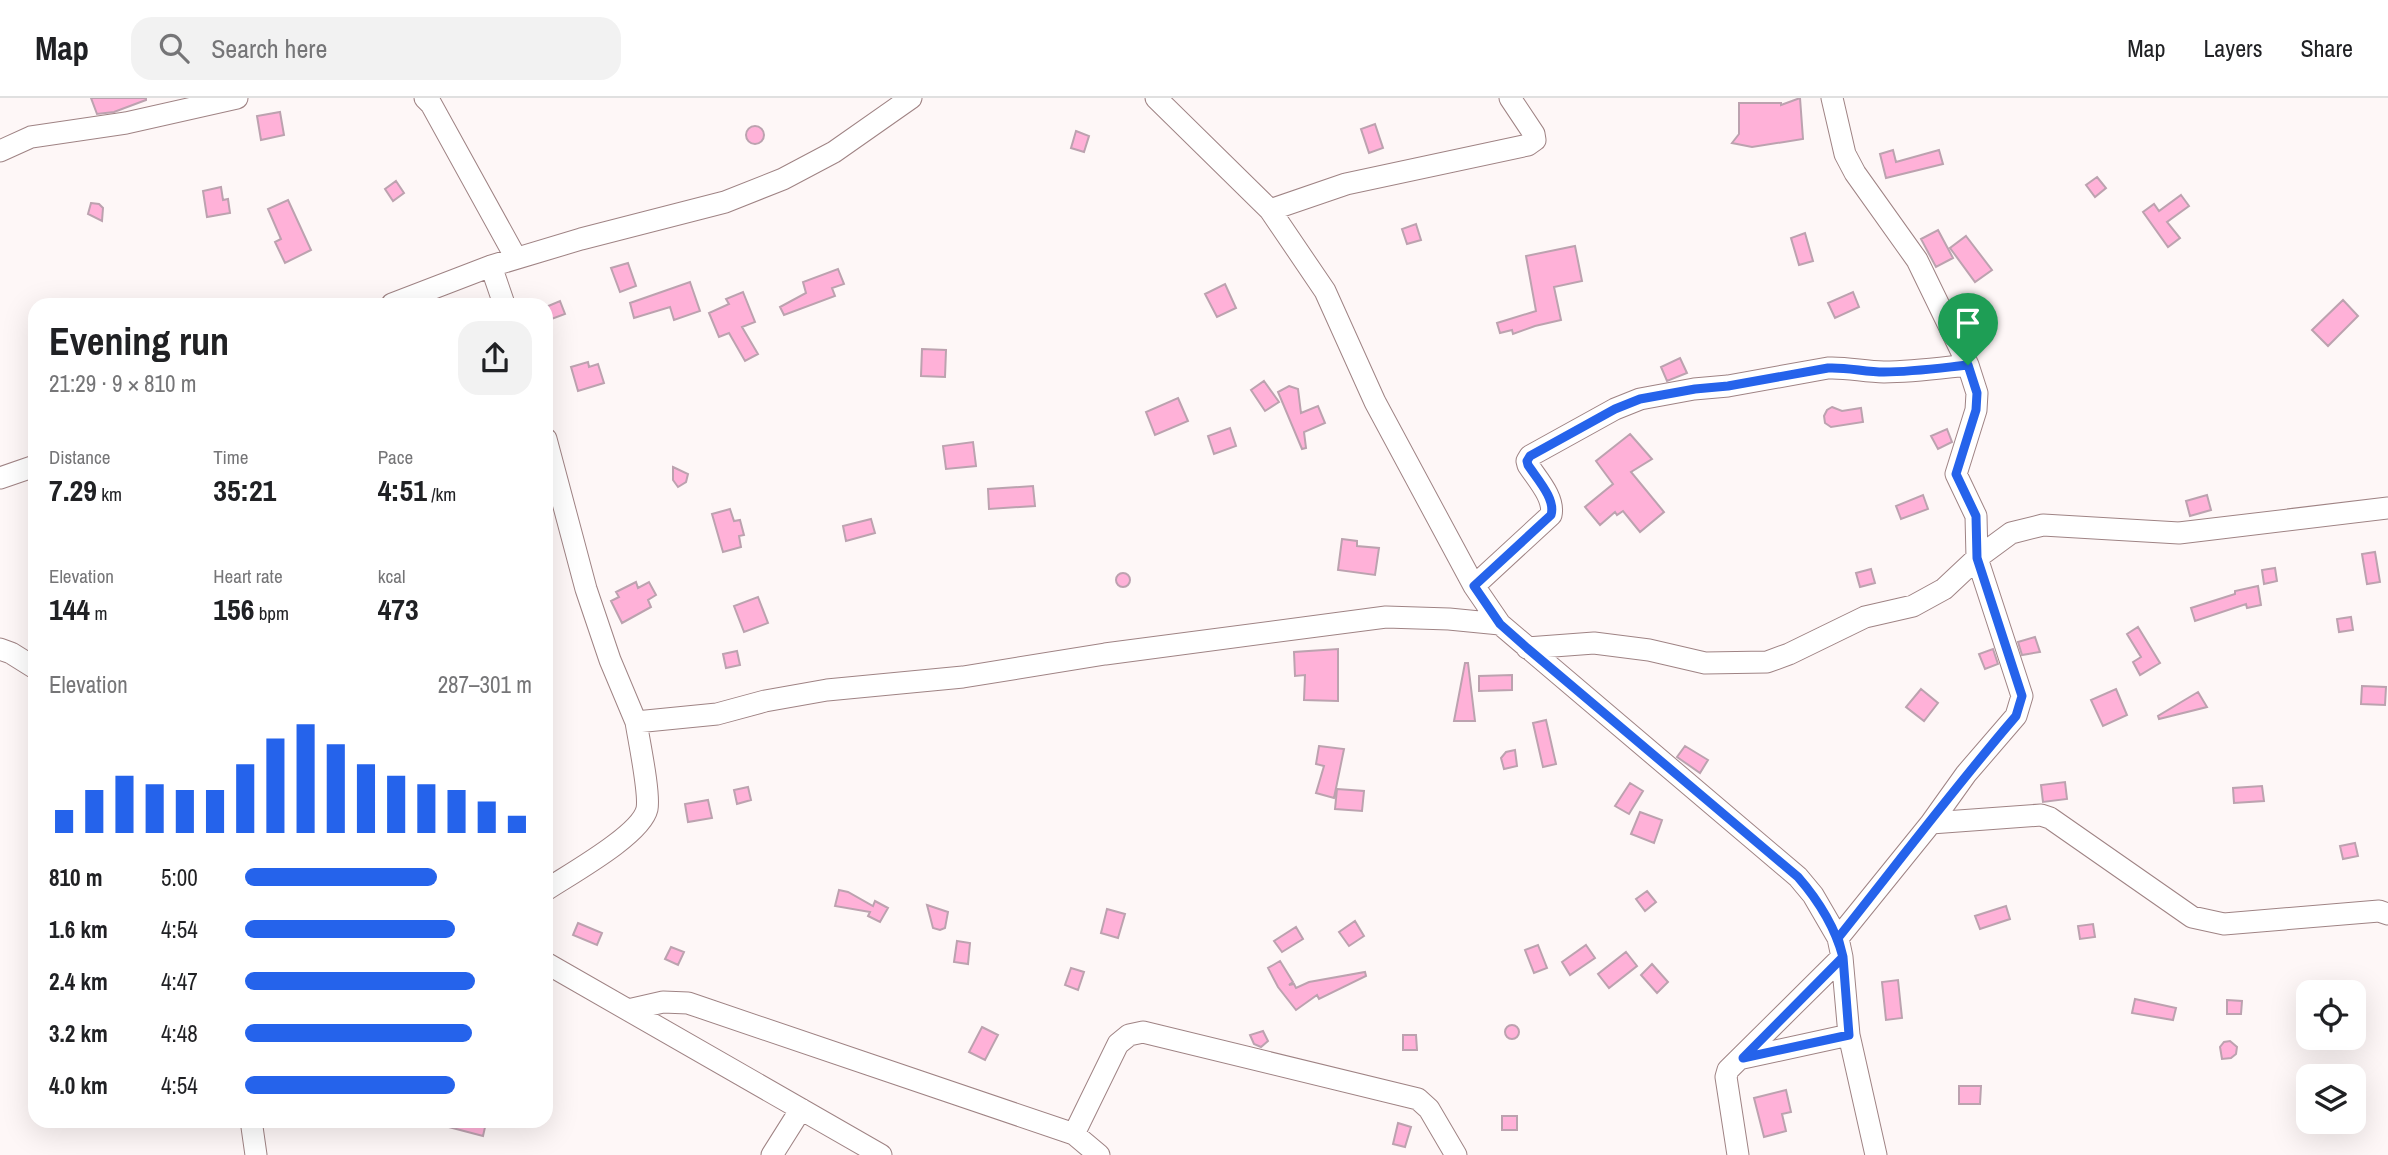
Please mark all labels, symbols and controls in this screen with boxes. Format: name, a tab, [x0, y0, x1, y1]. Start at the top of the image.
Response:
search box	[131, 17, 621, 80]
text: Map	[35, 26, 89, 70]
icon: search	[155, 29, 193, 67]
text: Search here	[211, 31, 327, 66]
text: Map	[2127, 32, 2165, 64]
text: Layers	[2203, 32, 2262, 64]
text: Share	[2300, 32, 2353, 64]
pin	[1938, 293, 1998, 365]
icon: arrive	[1949, 304, 1987, 342]
text: Evening run	[49, 316, 229, 367]
button: share	[458, 321, 532, 395]
text: 21:29 · 9 × 810 m	[49, 368, 196, 399]
text: Distance	[49, 444, 110, 470]
text: Time	[213, 444, 248, 470]
text: Pace	[378, 444, 413, 470]
text: 7.29	[49, 470, 97, 510]
text: 35:21	[213, 470, 276, 510]
text: 4:51	[378, 470, 427, 510]
text: km	[97, 481, 122, 507]
text: /km	[427, 481, 456, 507]
text: Elevation	[49, 563, 114, 589]
text: Heart rate	[213, 563, 283, 589]
text: kcal	[378, 563, 405, 589]
text: 144	[49, 589, 90, 629]
text: 156	[213, 589, 254, 629]
text: 473	[378, 589, 419, 629]
text: m	[90, 600, 107, 626]
text: bpm	[254, 600, 289, 626]
text: Elevation	[49, 669, 128, 700]
text: 287–301 m	[438, 669, 532, 700]
text: 810 m	[49, 862, 102, 893]
text: 5:00	[161, 862, 198, 893]
text: 1.6 km	[49, 914, 108, 945]
text: 4:54	[161, 914, 198, 945]
text: 2.4 km	[49, 966, 108, 997]
text: 4:47	[161, 966, 198, 997]
map controls	[2296, 980, 2366, 1134]
button: locate	[2296, 980, 2366, 1050]
text: 3.2 km	[49, 1018, 108, 1049]
text: 4:48	[161, 1018, 198, 1049]
button: layers	[2296, 1064, 2366, 1134]
text: 4.0 km	[49, 1070, 108, 1101]
text: 4:54	[161, 1070, 198, 1101]

